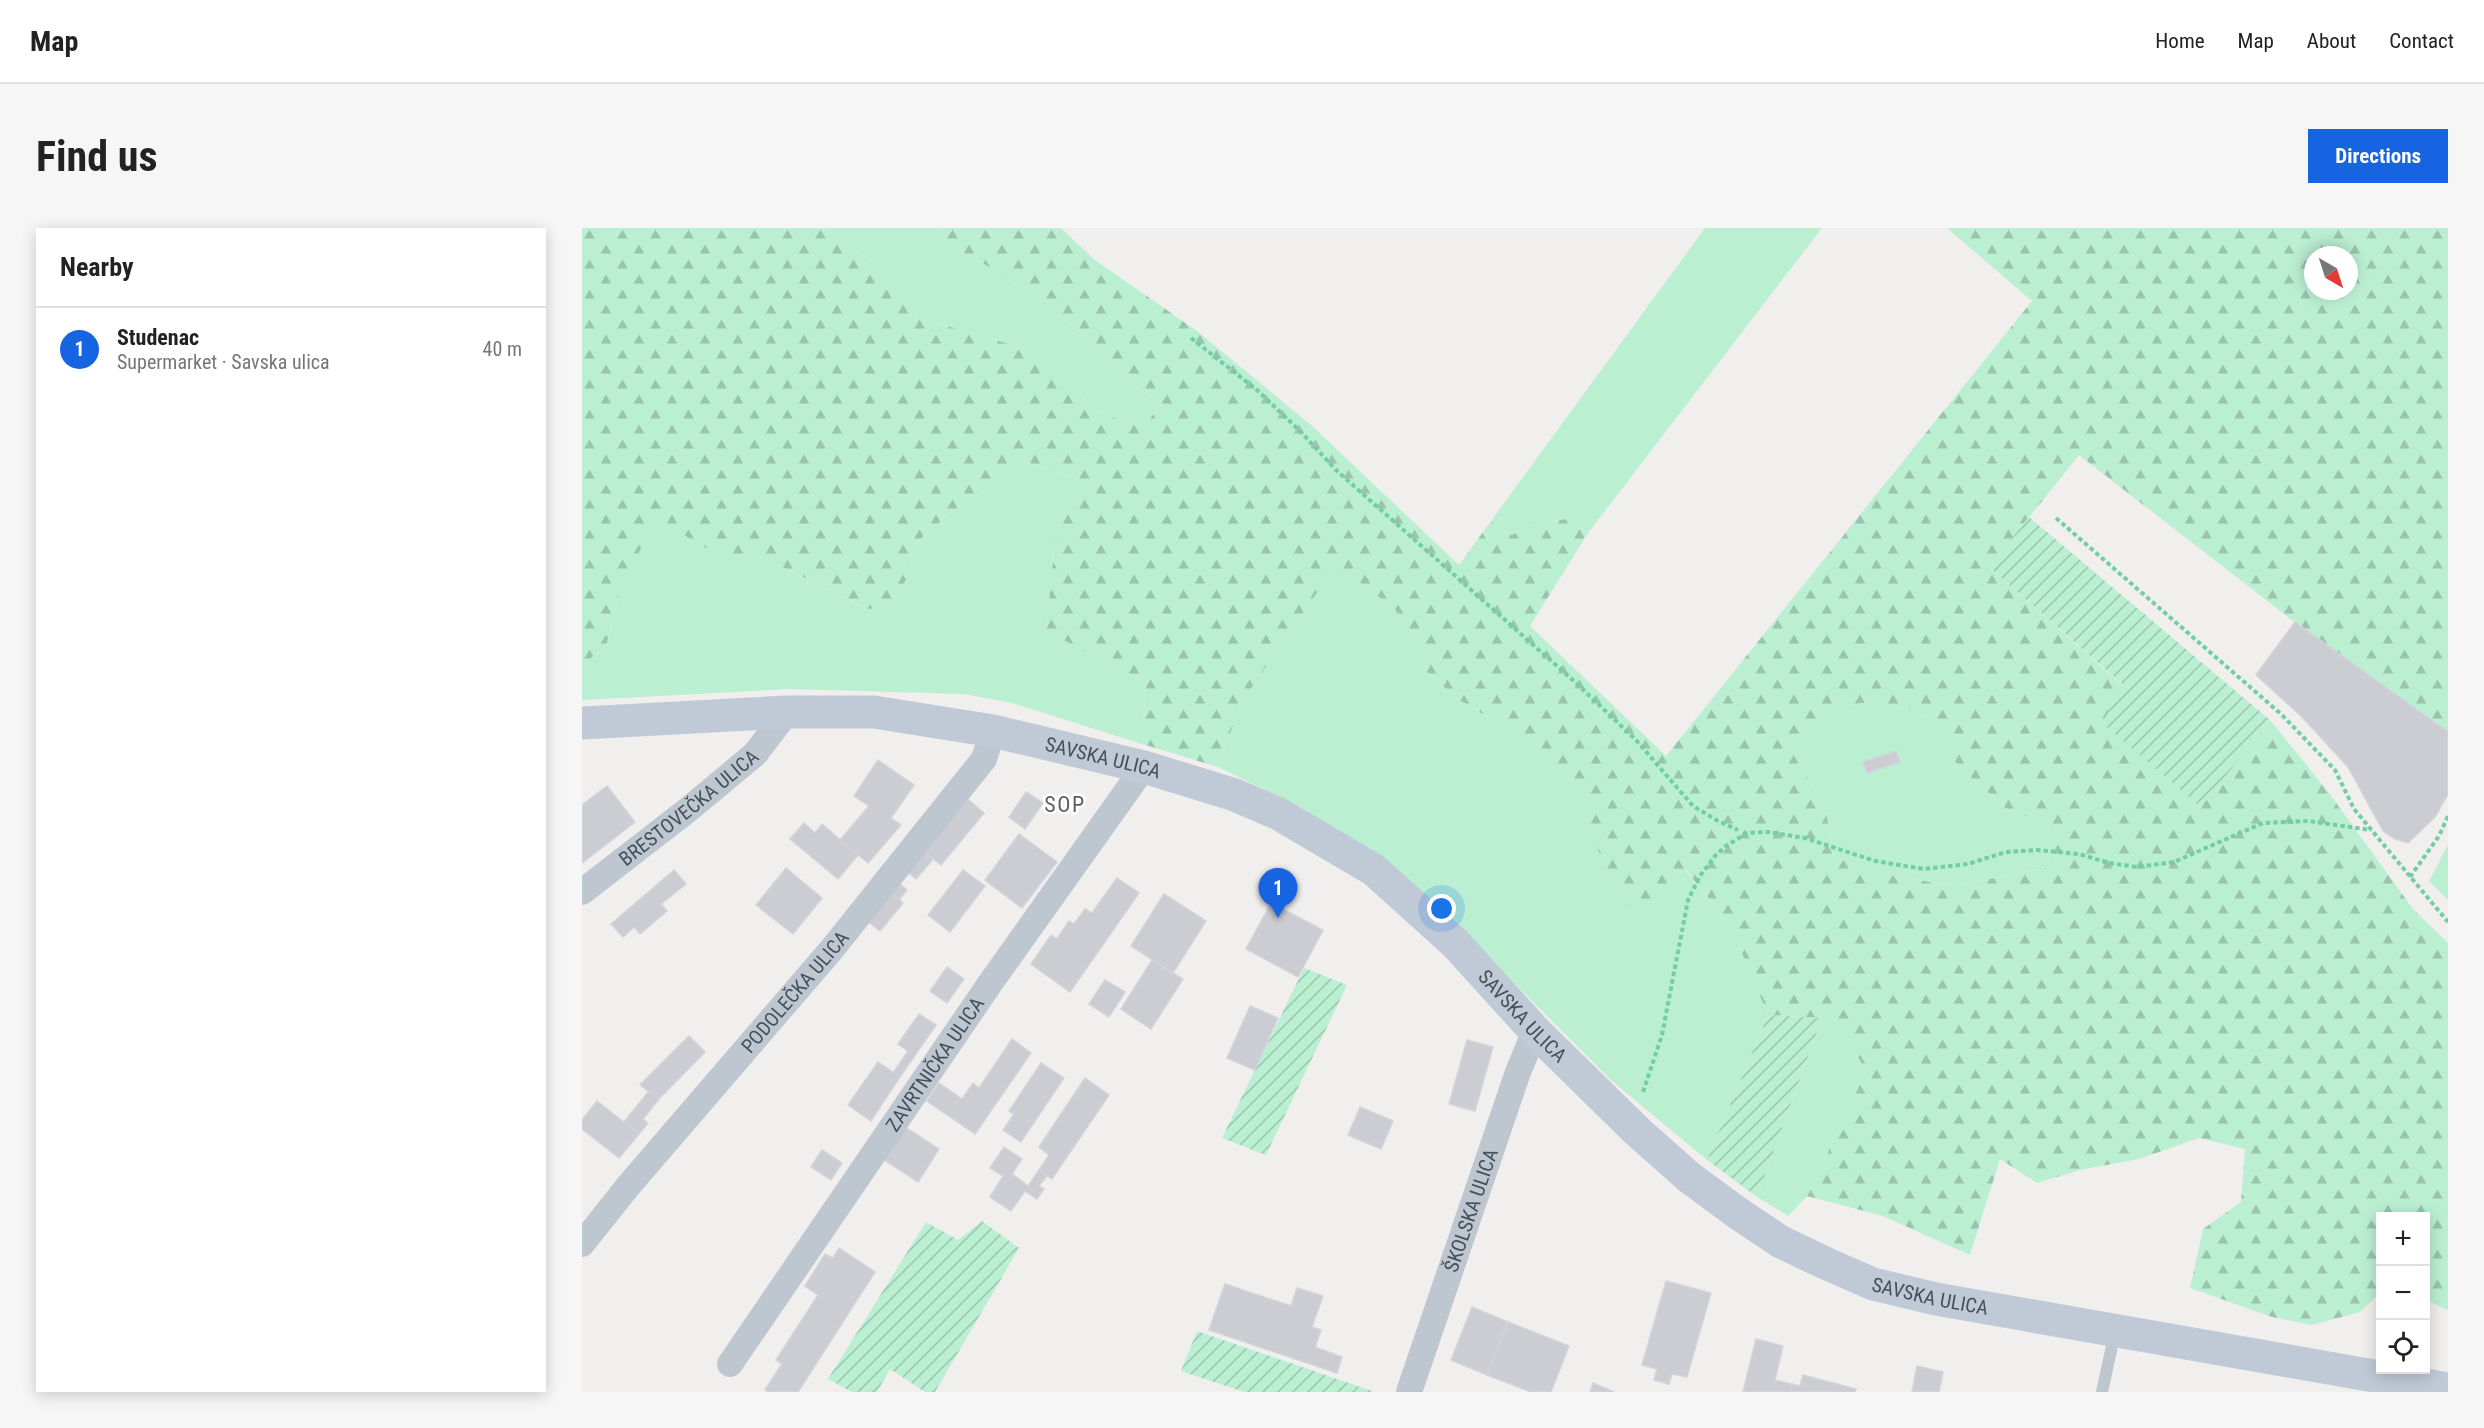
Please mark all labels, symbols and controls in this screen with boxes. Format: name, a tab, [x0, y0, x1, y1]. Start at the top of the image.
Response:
text: Map	[30, 25, 78, 58]
text: Home	[2155, 29, 2205, 53]
text: Map	[2238, 29, 2274, 53]
text: About	[2307, 29, 2356, 53]
text: Contact	[2389, 29, 2454, 53]
button: Directions	[2308, 129, 2448, 183]
text: Find us	[36, 132, 157, 181]
north arrow	[2304, 246, 2358, 300]
text: Nearby	[60, 252, 134, 282]
text: Studenac	[117, 325, 199, 350]
text: 1	[74, 337, 85, 361]
text: 40 m	[483, 337, 522, 361]
text: Supermarket · Savska ulica	[117, 350, 330, 374]
street label: SAVSKA ULICA	[1043, 732, 1164, 784]
street label: BRESTOVEČKA ULICA	[614, 744, 764, 871]
district label: SOP	[1044, 792, 1086, 817]
pin: 1	[1258, 868, 1298, 918]
your location	[1427, 894, 1456, 923]
street label: PODOLEČKA ULICA	[736, 926, 854, 1058]
street label: SAVSKA ULICA	[1473, 965, 1572, 1068]
street label: ZAVRTNIČKA ULICA	[881, 992, 989, 1136]
street label: ŠKOLSKA ULICA	[1439, 1145, 1503, 1275]
map controls	[2376, 1212, 2430, 1374]
button: +	[2376, 1212, 2430, 1266]
button: −	[2376, 1266, 2430, 1320]
street label: SAVSKA ULICA	[1870, 1272, 1991, 1320]
button: locate	[2376, 1320, 2430, 1374]

